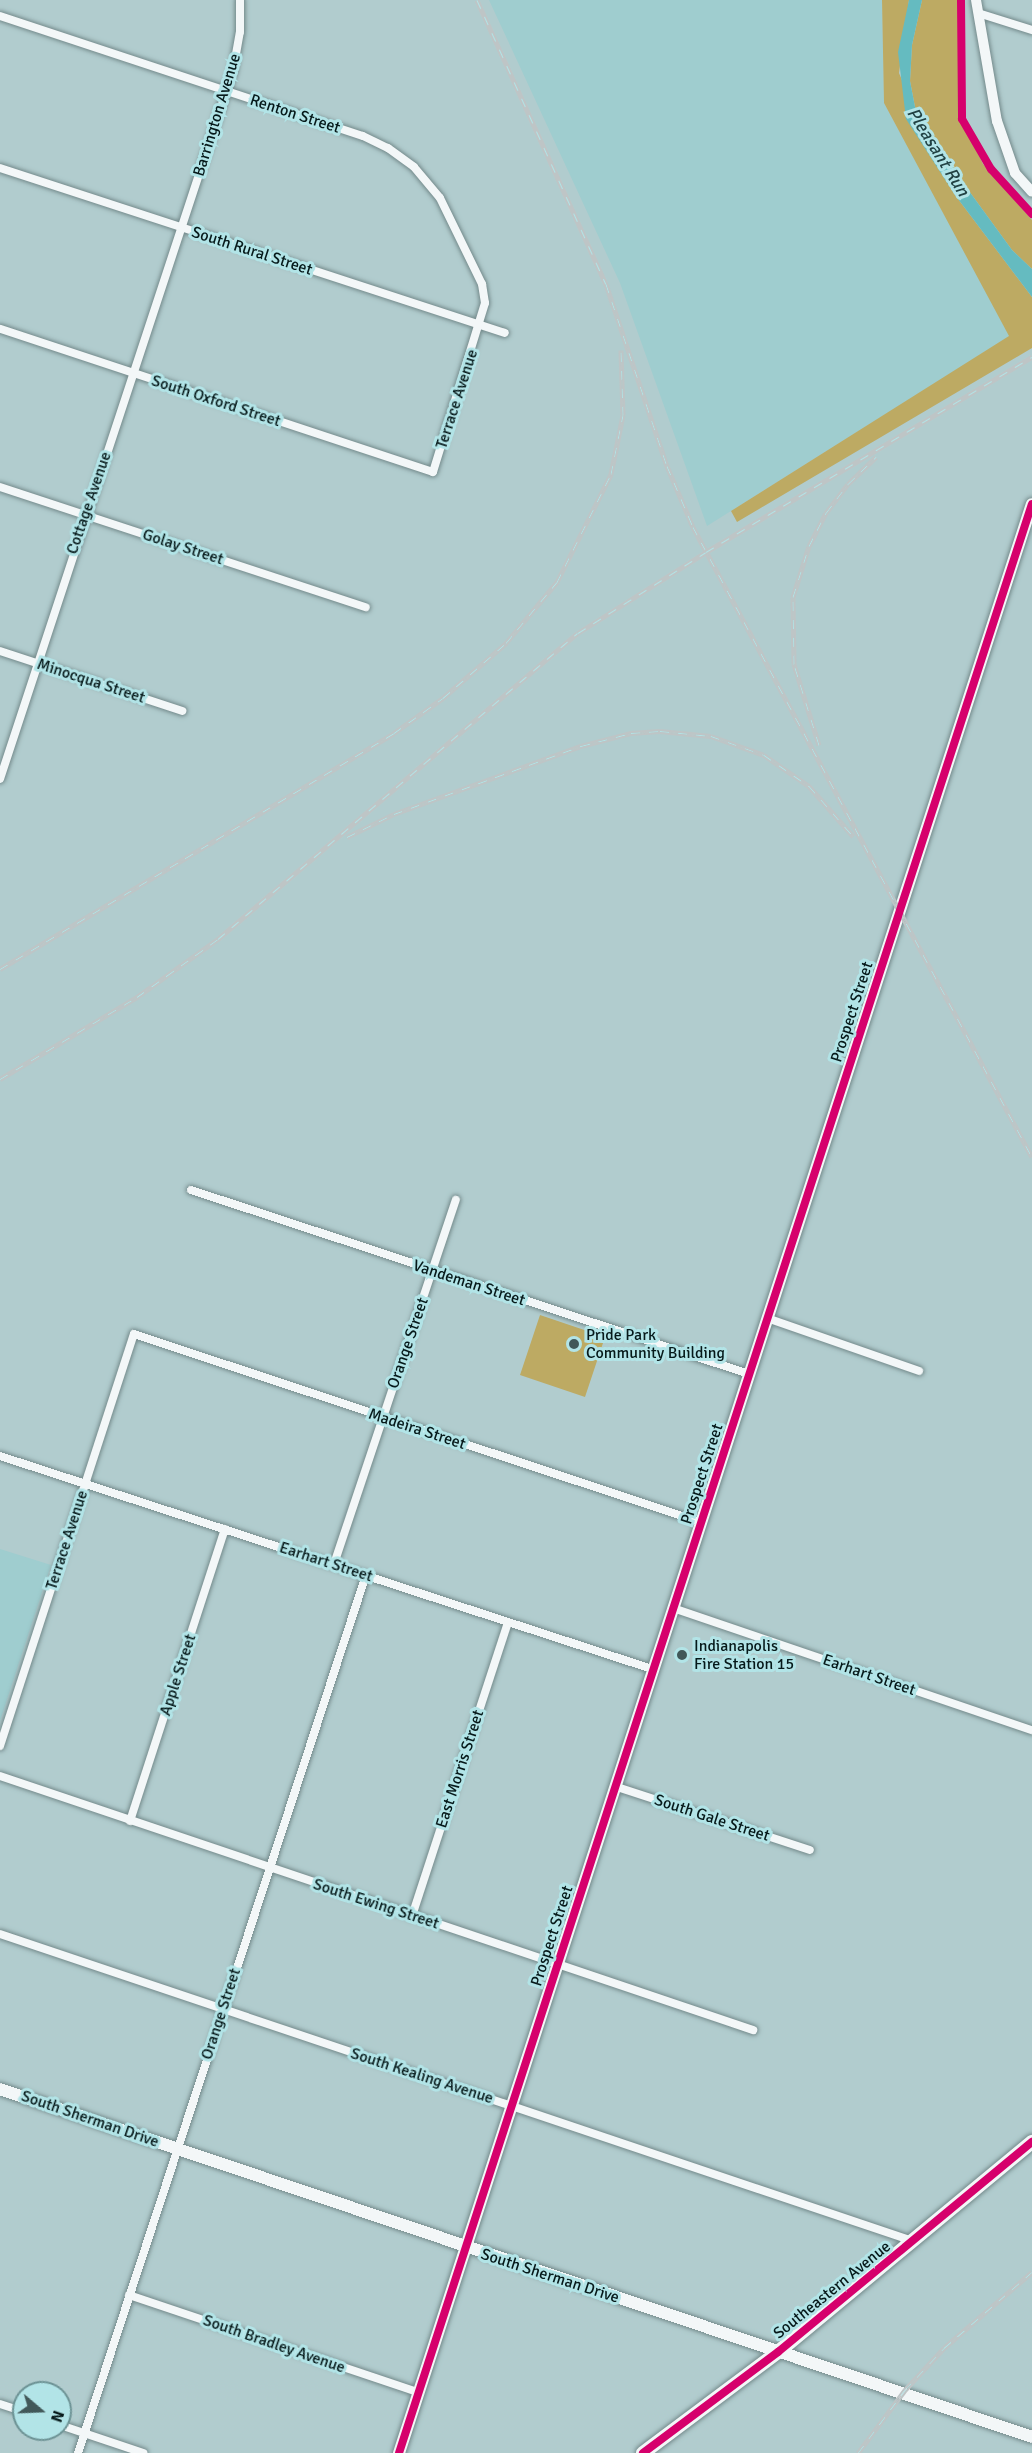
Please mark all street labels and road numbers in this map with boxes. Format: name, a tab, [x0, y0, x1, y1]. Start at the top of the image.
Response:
street label: Barrington Avenue	[189, 51, 245, 179]
street label: Renton Street	[247, 90, 343, 138]
street label: South Rural Street	[189, 222, 315, 280]
street label: Terrace Avenue	[432, 347, 482, 451]
street label: South Oxford Street	[149, 371, 283, 431]
street label: Cottage Avenue	[63, 449, 115, 557]
street label: Golay Street	[140, 525, 226, 569]
street label: Minocqua Street	[35, 655, 147, 707]
street label: Prospect Street	[827, 959, 877, 1065]
street label: Vandeman Street	[411, 1256, 527, 1310]
street label: Orange Street	[383, 1295, 433, 1391]
street label: Madeira Street	[366, 1404, 468, 1454]
street label: Prospect Street	[677, 1421, 727, 1527]
street label: Terrace Avenue	[42, 1488, 92, 1592]
street label: Earhart Street	[277, 1538, 375, 1586]
street label: Apple Street	[156, 1632, 200, 1718]
street label: Earhart Street	[820, 1650, 918, 1700]
street label: East Morris Street	[432, 1708, 488, 1830]
street label: South Gale Street	[652, 1790, 772, 1846]
street label: South Ewing Street	[311, 1875, 441, 1933]
street label: Prospect Street	[527, 1883, 577, 1989]
street label: Orange Street	[197, 1966, 245, 2062]
street label: South Kealing Avenue	[348, 2044, 496, 2108]
street label: South Sherman Drive	[19, 2086, 161, 2152]
street label: Southeastern Avenue	[770, 2237, 894, 2343]
street label: South Sherman Drive	[478, 2245, 622, 2307]
street label: South Bradley Avenue	[200, 2311, 348, 2377]

